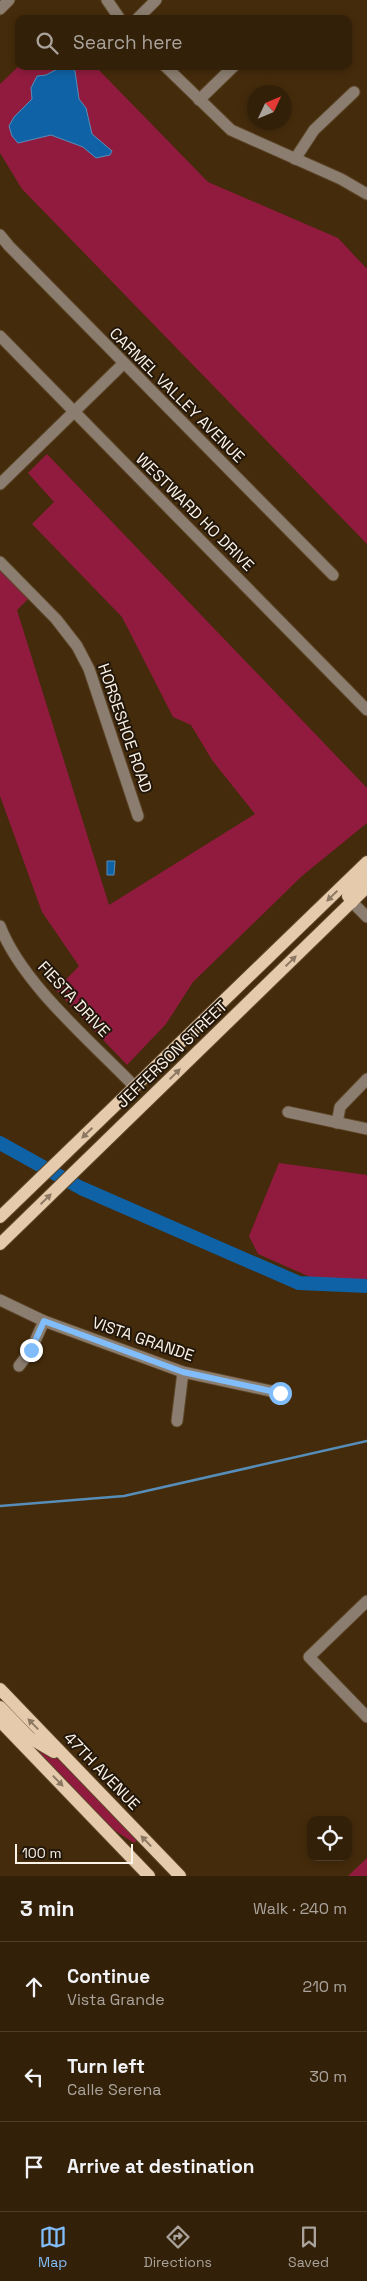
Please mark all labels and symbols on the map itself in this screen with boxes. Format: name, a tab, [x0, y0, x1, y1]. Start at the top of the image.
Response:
north arrow	[247, 85, 292, 130]
street label: CARMEL VALLEY AVENUE	[105, 323, 249, 467]
street label: WESTWARD HO DRIVE	[131, 448, 259, 576]
street label: HORSESHOE ROAD	[93, 660, 157, 796]
one-way arrow	[326, 889, 338, 901]
one-way arrow	[285, 955, 297, 967]
street label: FIESTA DRIVE	[33, 957, 115, 1041]
street label: JEFFERSON STREET	[112, 996, 232, 1112]
one-way arrow	[168, 1068, 180, 1080]
one-way arrow	[81, 1127, 93, 1139]
one-way arrow	[40, 1193, 52, 1205]
street label: VISTA GRANDE	[89, 1312, 197, 1366]
route end	[20, 1339, 43, 1362]
route start	[269, 1382, 292, 1405]
one-way arrow	[27, 1718, 39, 1730]
street label: 47TH AVENUE	[59, 1727, 145, 1815]
one-way arrow	[52, 1775, 64, 1787]
one-way arrow	[140, 1835, 152, 1847]
scale bar	[15, 1841, 132, 1864]

